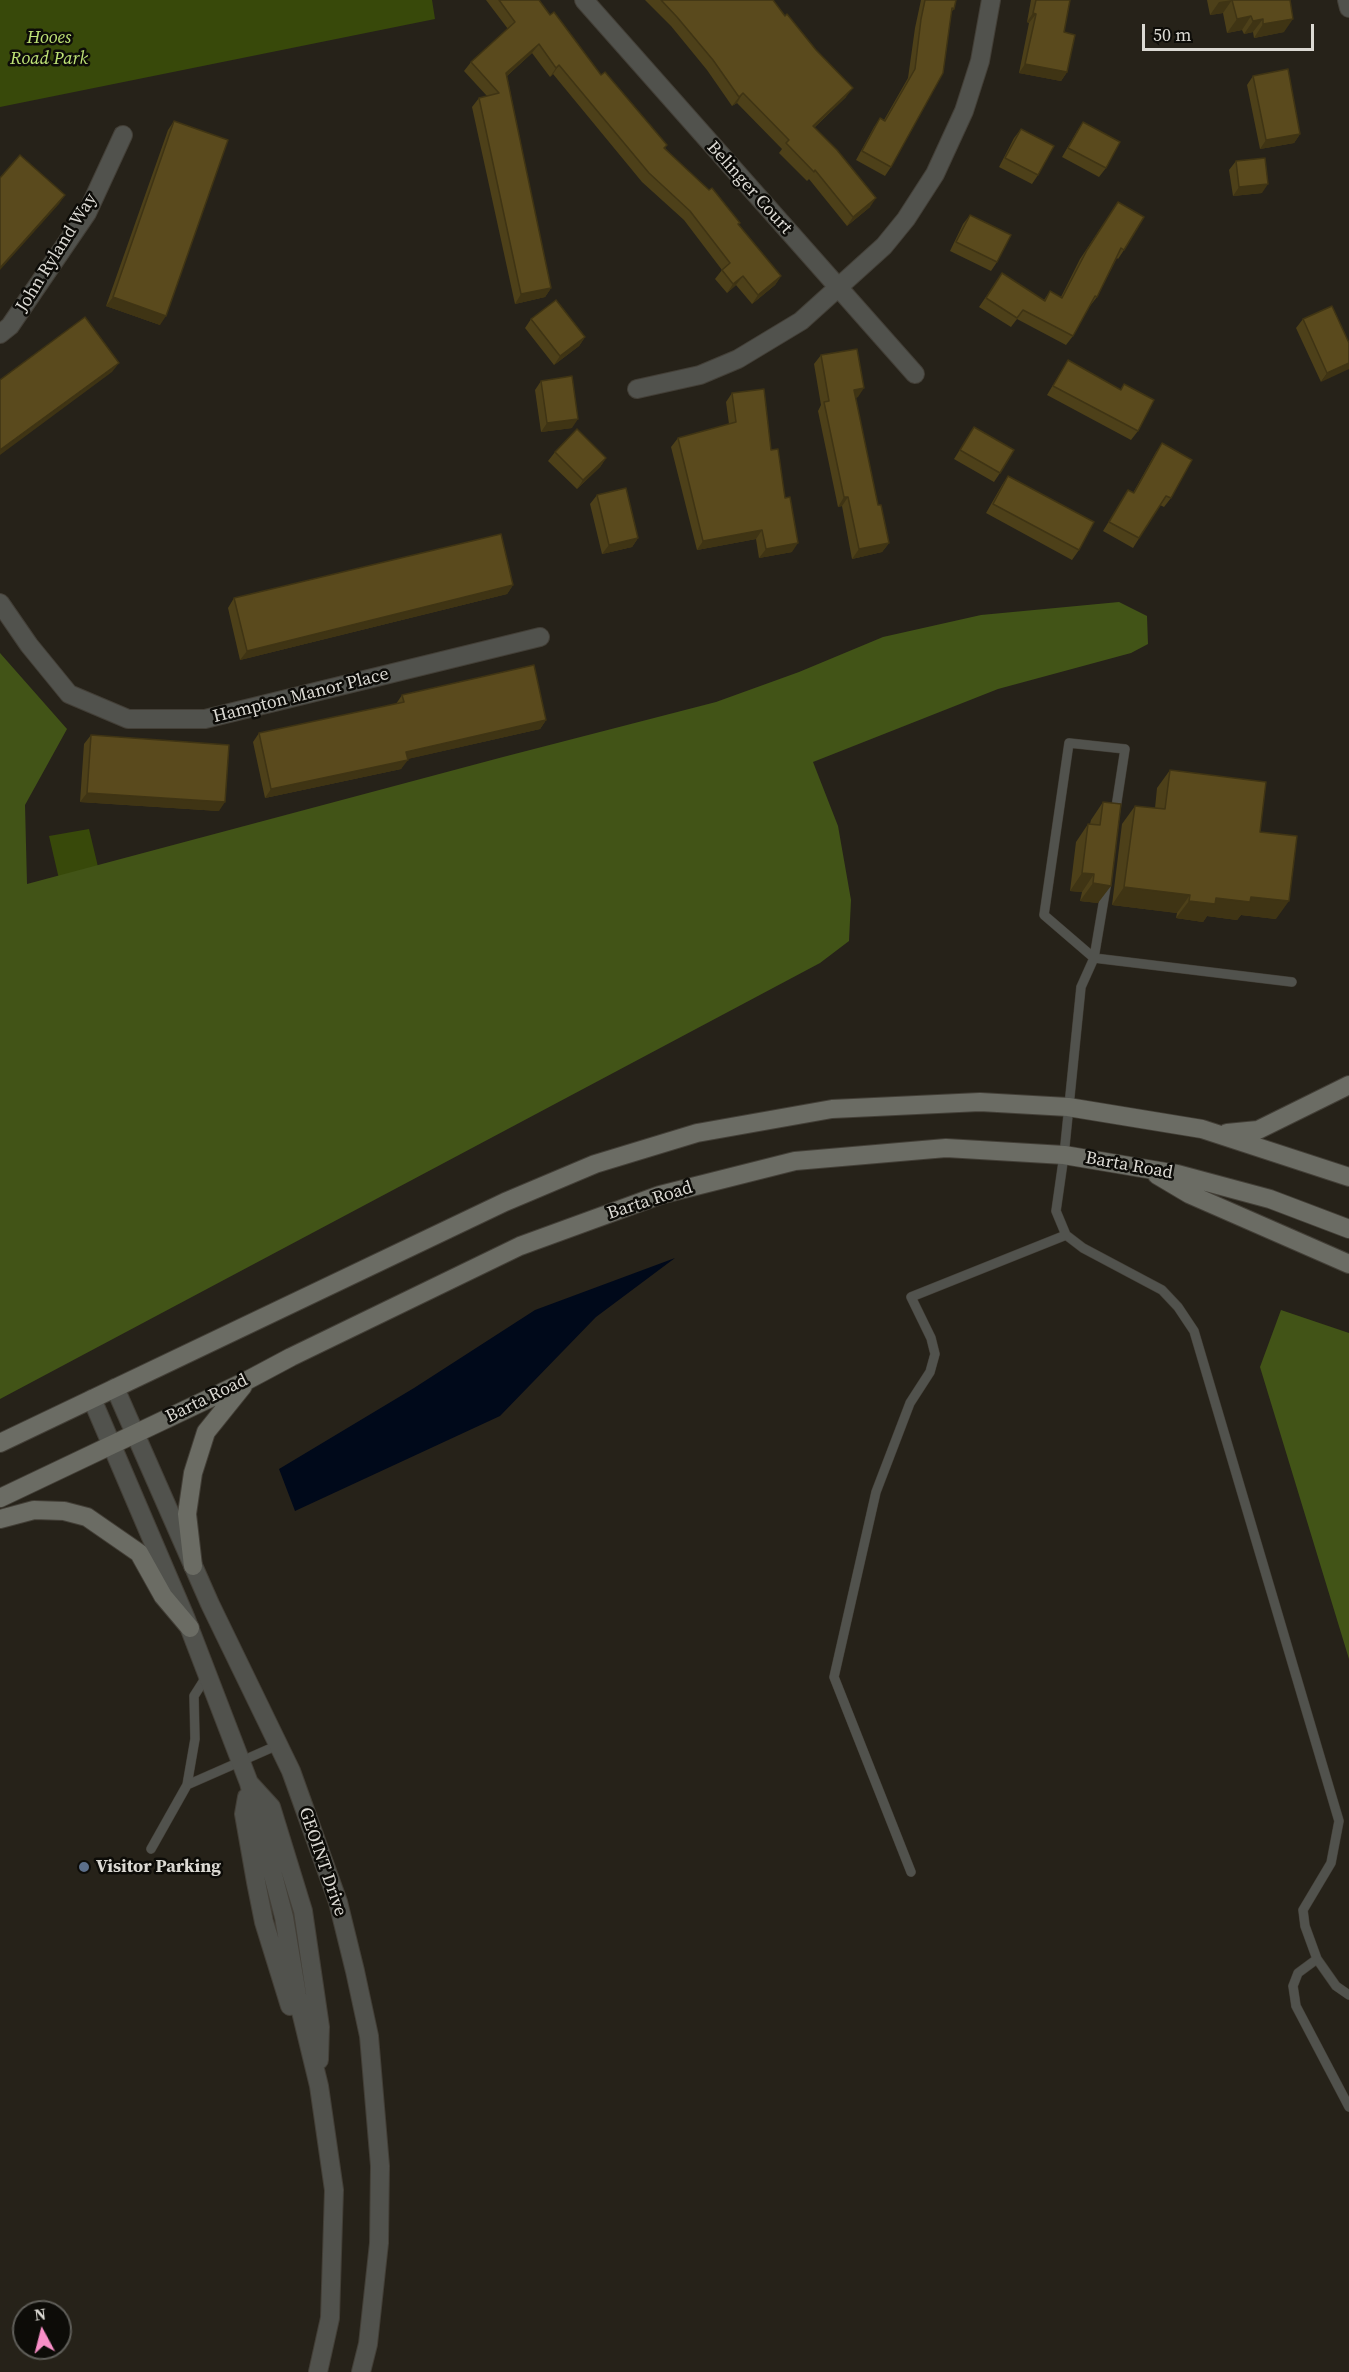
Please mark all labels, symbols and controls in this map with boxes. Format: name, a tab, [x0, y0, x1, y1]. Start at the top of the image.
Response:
scale bar	[1145, 12, 1318, 50]
text: 50 m	[1153, 22, 1191, 47]
park label: Hooes Road Park	[10, 27, 88, 70]
street label: Belinger Court	[702, 137, 796, 239]
street label: John Ryland Way	[12, 190, 102, 316]
street label: Hampton Manor Place	[211, 664, 391, 728]
street label: Barta Road	[1084, 1148, 1174, 1184]
street label: Barta Road	[605, 1177, 695, 1225]
street label: Barta Road	[163, 1370, 251, 1428]
street label: GEOINT Drive	[293, 1805, 351, 1919]
place label: Visitor Parking	[96, 1856, 221, 1878]
marker: Visitor Parking	[77, 1860, 91, 1874]
north arrow	[12, 2300, 72, 2360]
text: N	[33, 2302, 47, 2326]

